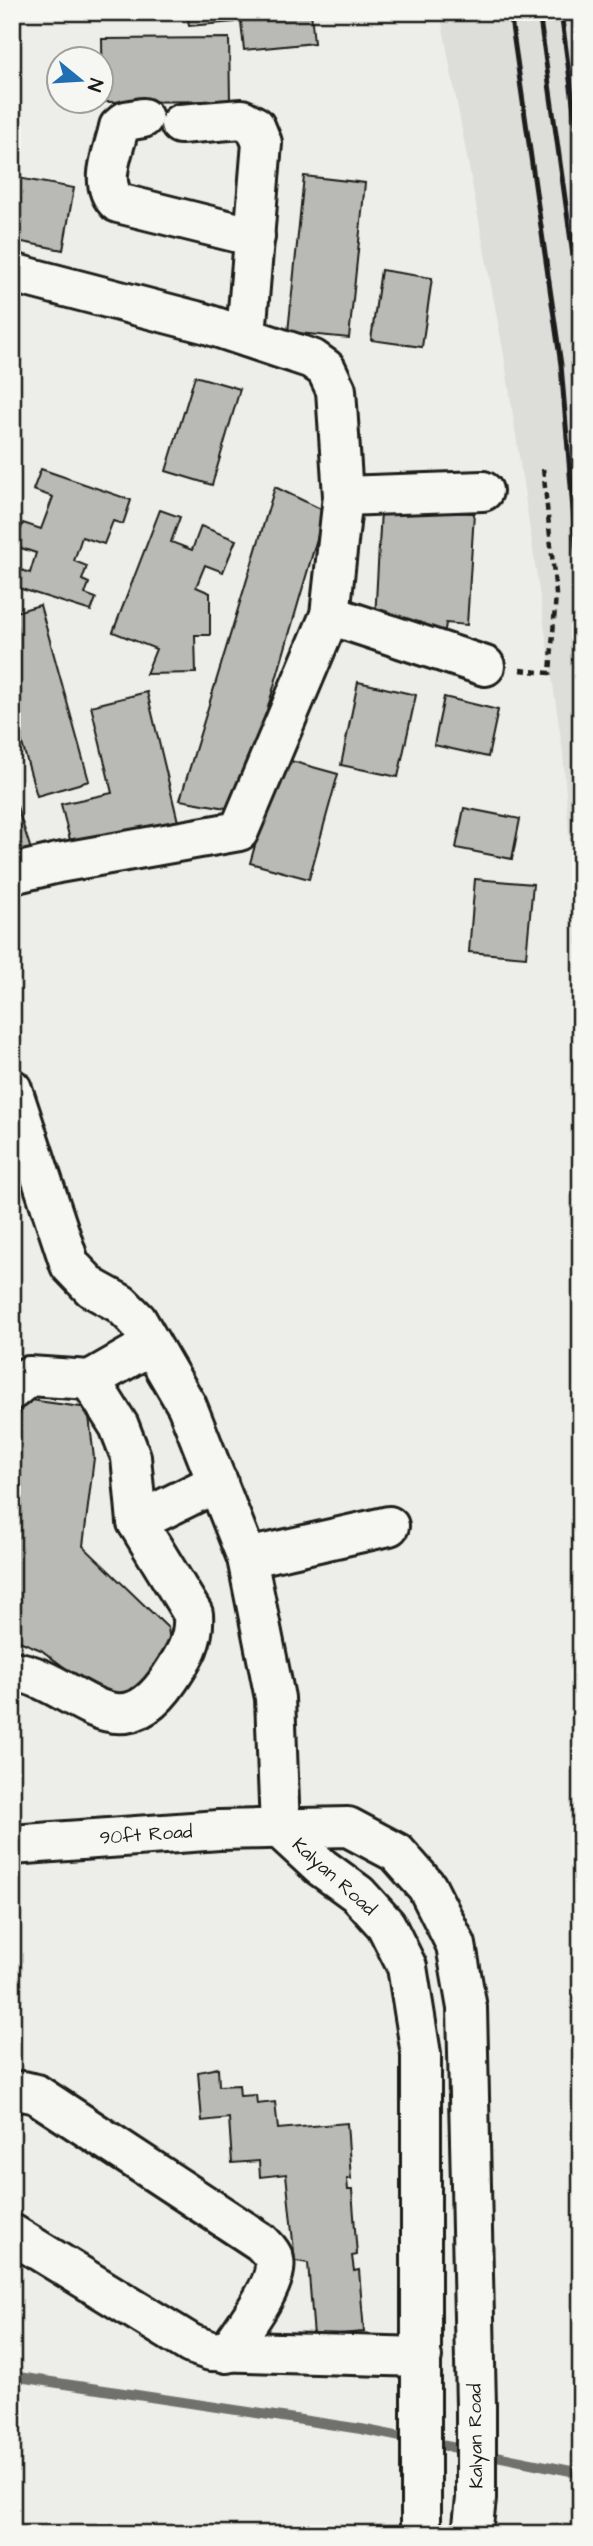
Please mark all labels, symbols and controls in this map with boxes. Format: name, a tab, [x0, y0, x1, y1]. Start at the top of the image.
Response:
north arrow	[46, 46, 116, 116]
text: N	[80, 75, 109, 95]
street label: 90ft Road	[99, 1818, 194, 1852]
street label: Kalyan Road	[285, 1832, 382, 1923]
street label: Kalyan Road	[462, 2383, 491, 2489]

